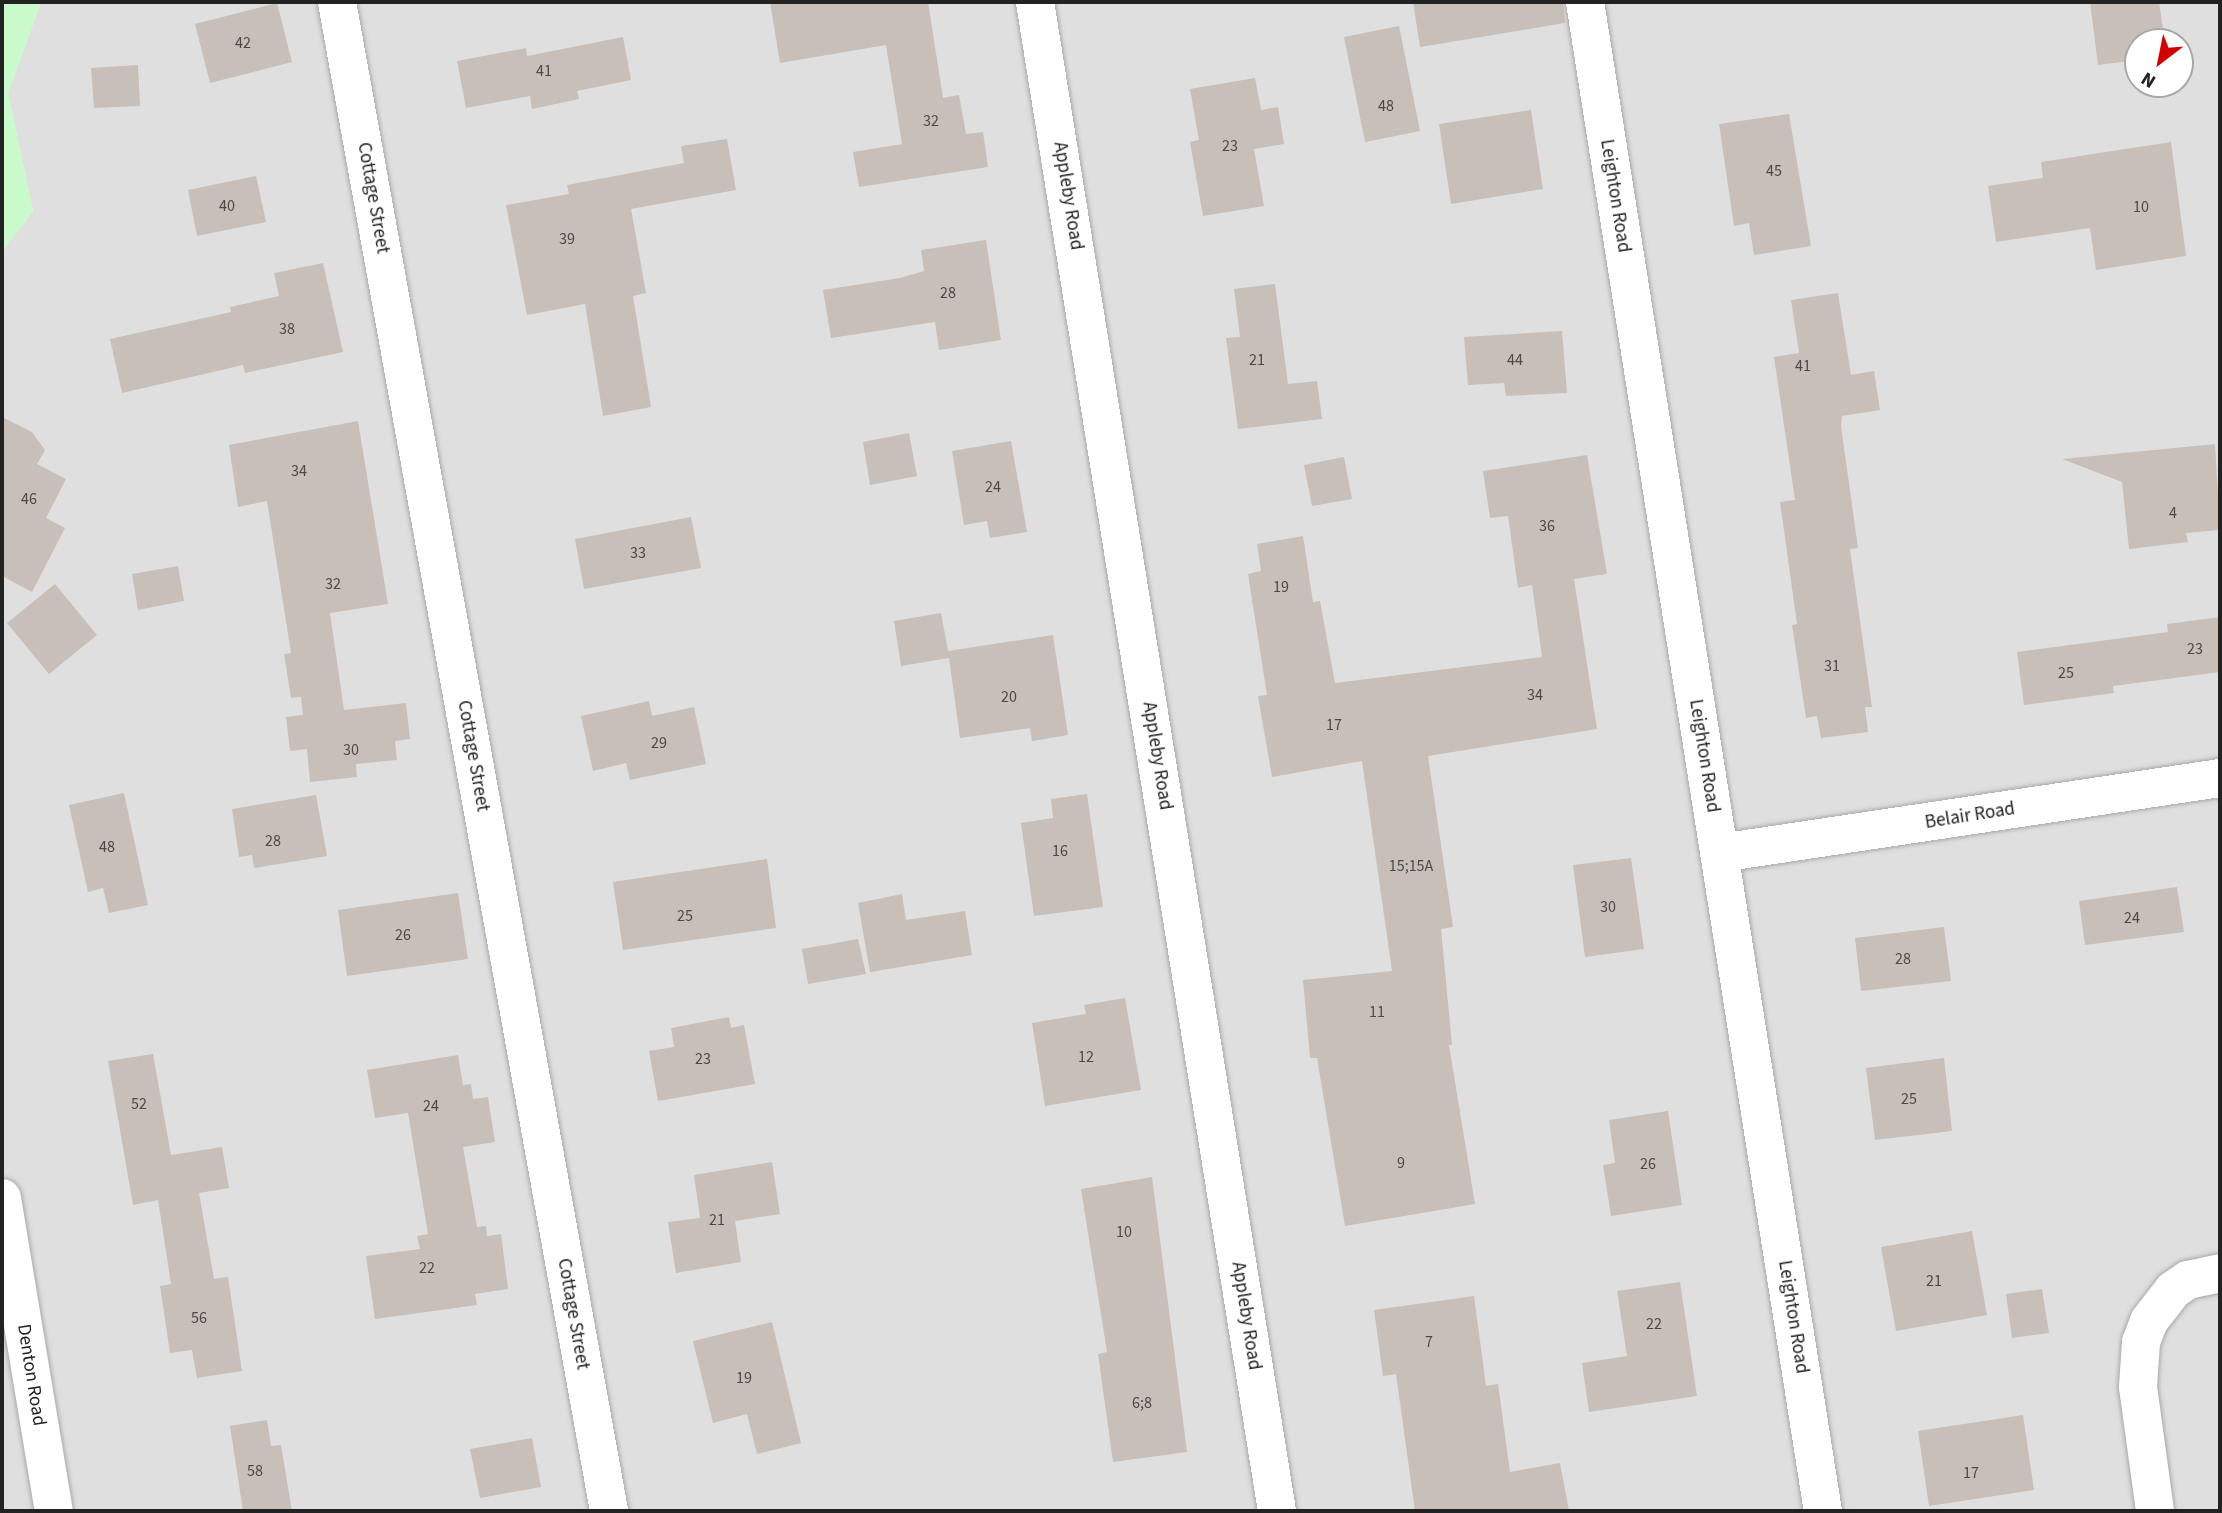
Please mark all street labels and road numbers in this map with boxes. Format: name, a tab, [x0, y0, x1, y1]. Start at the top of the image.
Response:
street label: Leighton Road	[1595, 138, 1635, 254]
street label: Appleby Road	[1048, 140, 1088, 252]
street label: Cottage Street	[352, 141, 394, 255]
street label: Leighton Road	[1684, 698, 1724, 814]
street label: Cottage Street	[452, 699, 494, 813]
street label: Appleby Road	[1137, 700, 1177, 812]
street label: Belair Road	[1923, 798, 2017, 834]
street label: Cottage Street	[552, 1257, 594, 1371]
street label: Leighton Road	[1773, 1259, 1813, 1375]
street label: Appleby Road	[1226, 1260, 1266, 1372]
street label: Denton Road	[12, 1322, 50, 1428]

